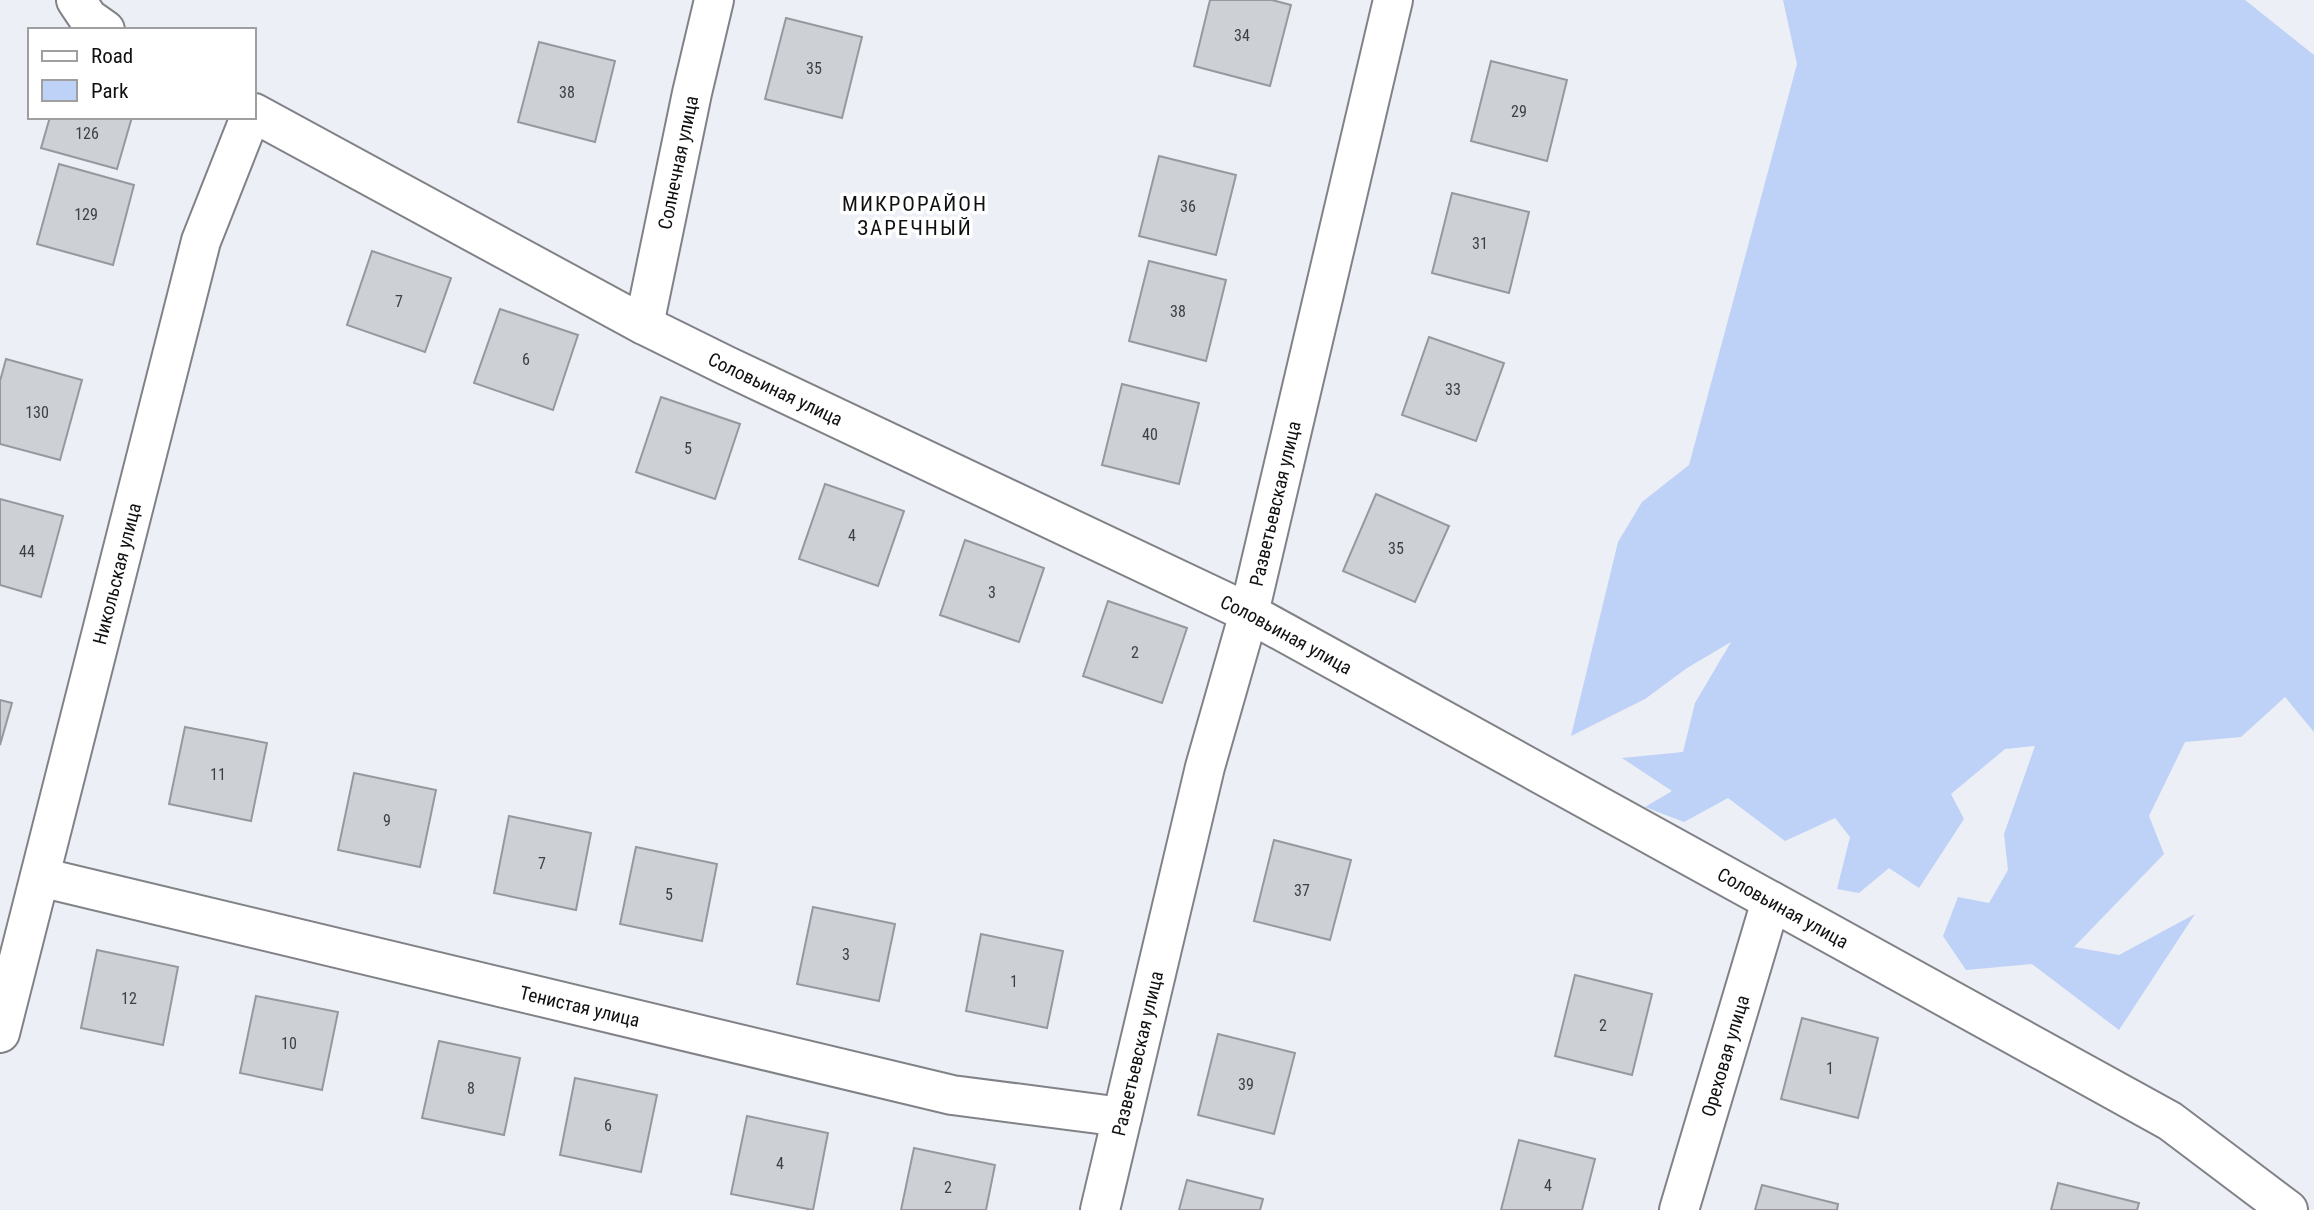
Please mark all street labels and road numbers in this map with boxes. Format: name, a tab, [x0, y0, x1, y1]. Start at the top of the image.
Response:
street label: Солнечная улица	[653, 94, 703, 231]
street label: Соловьиная улица	[704, 347, 846, 431]
street label: Разветьевская улица	[1245, 419, 1306, 588]
street label: Никольская улица	[88, 500, 146, 647]
street label: Соловьиная улица	[1217, 590, 1356, 680]
street label: Соловьиная улица	[1713, 863, 1852, 953]
street label: Разветьевская улица	[1107, 969, 1168, 1138]
street label: Тенистая улица	[517, 981, 642, 1032]
street label: Ореховая улица	[1696, 992, 1754, 1119]

